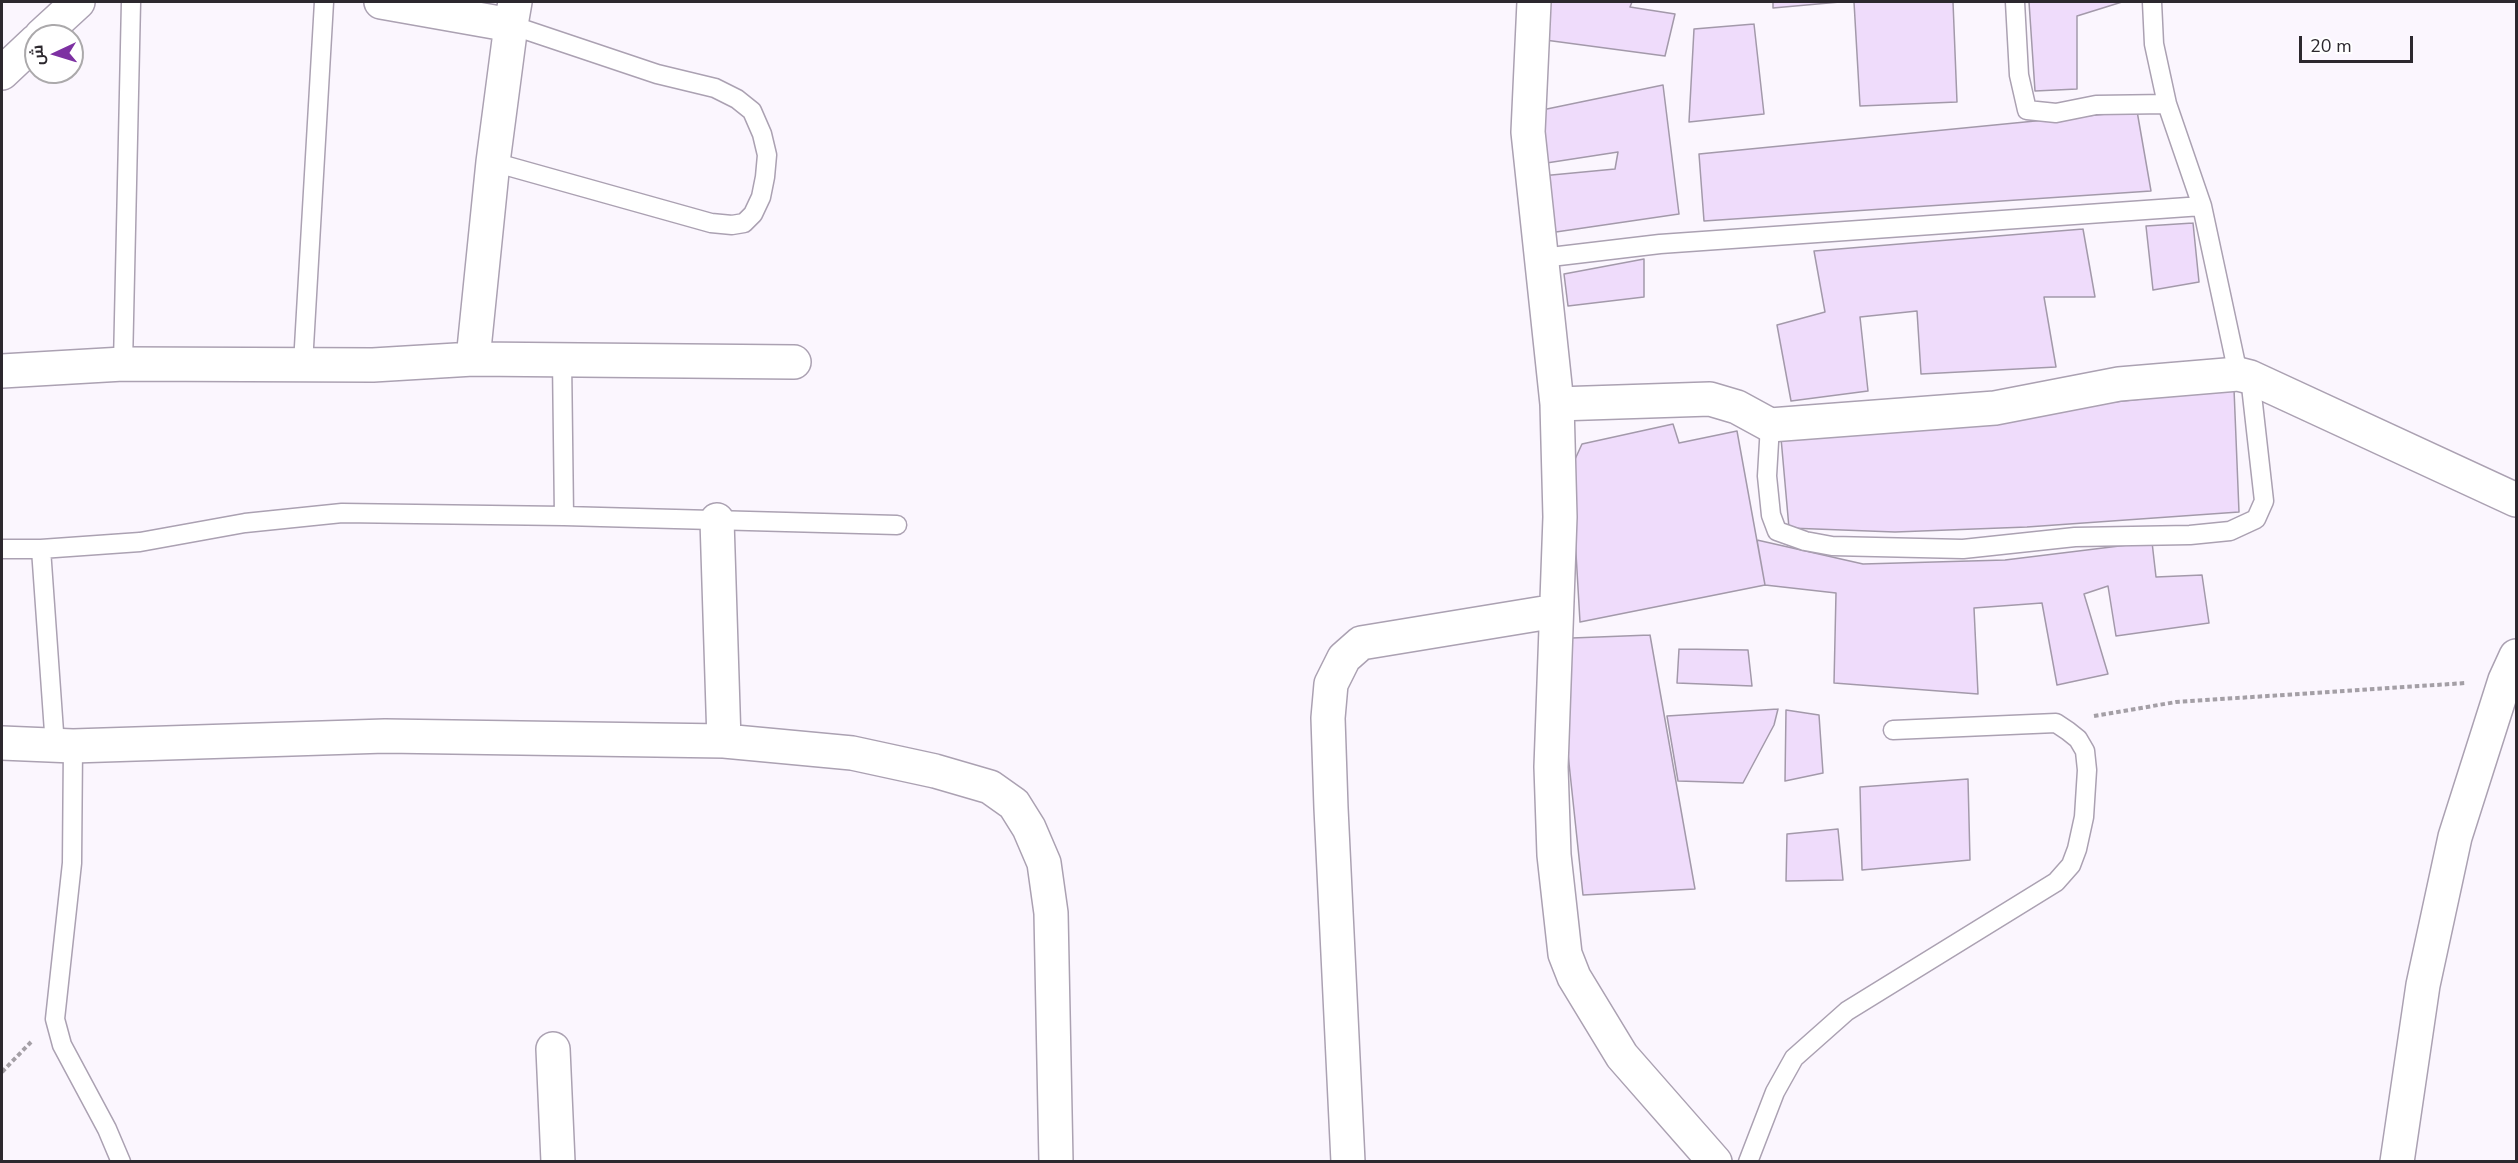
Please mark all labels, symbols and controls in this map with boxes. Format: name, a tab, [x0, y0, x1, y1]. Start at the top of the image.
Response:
north arrow	[24, 24, 84, 84]
scale bar	[2302, 24, 2416, 62]
text: 20 m	[2310, 34, 2352, 58]
text: ش	[26, 44, 50, 66]

